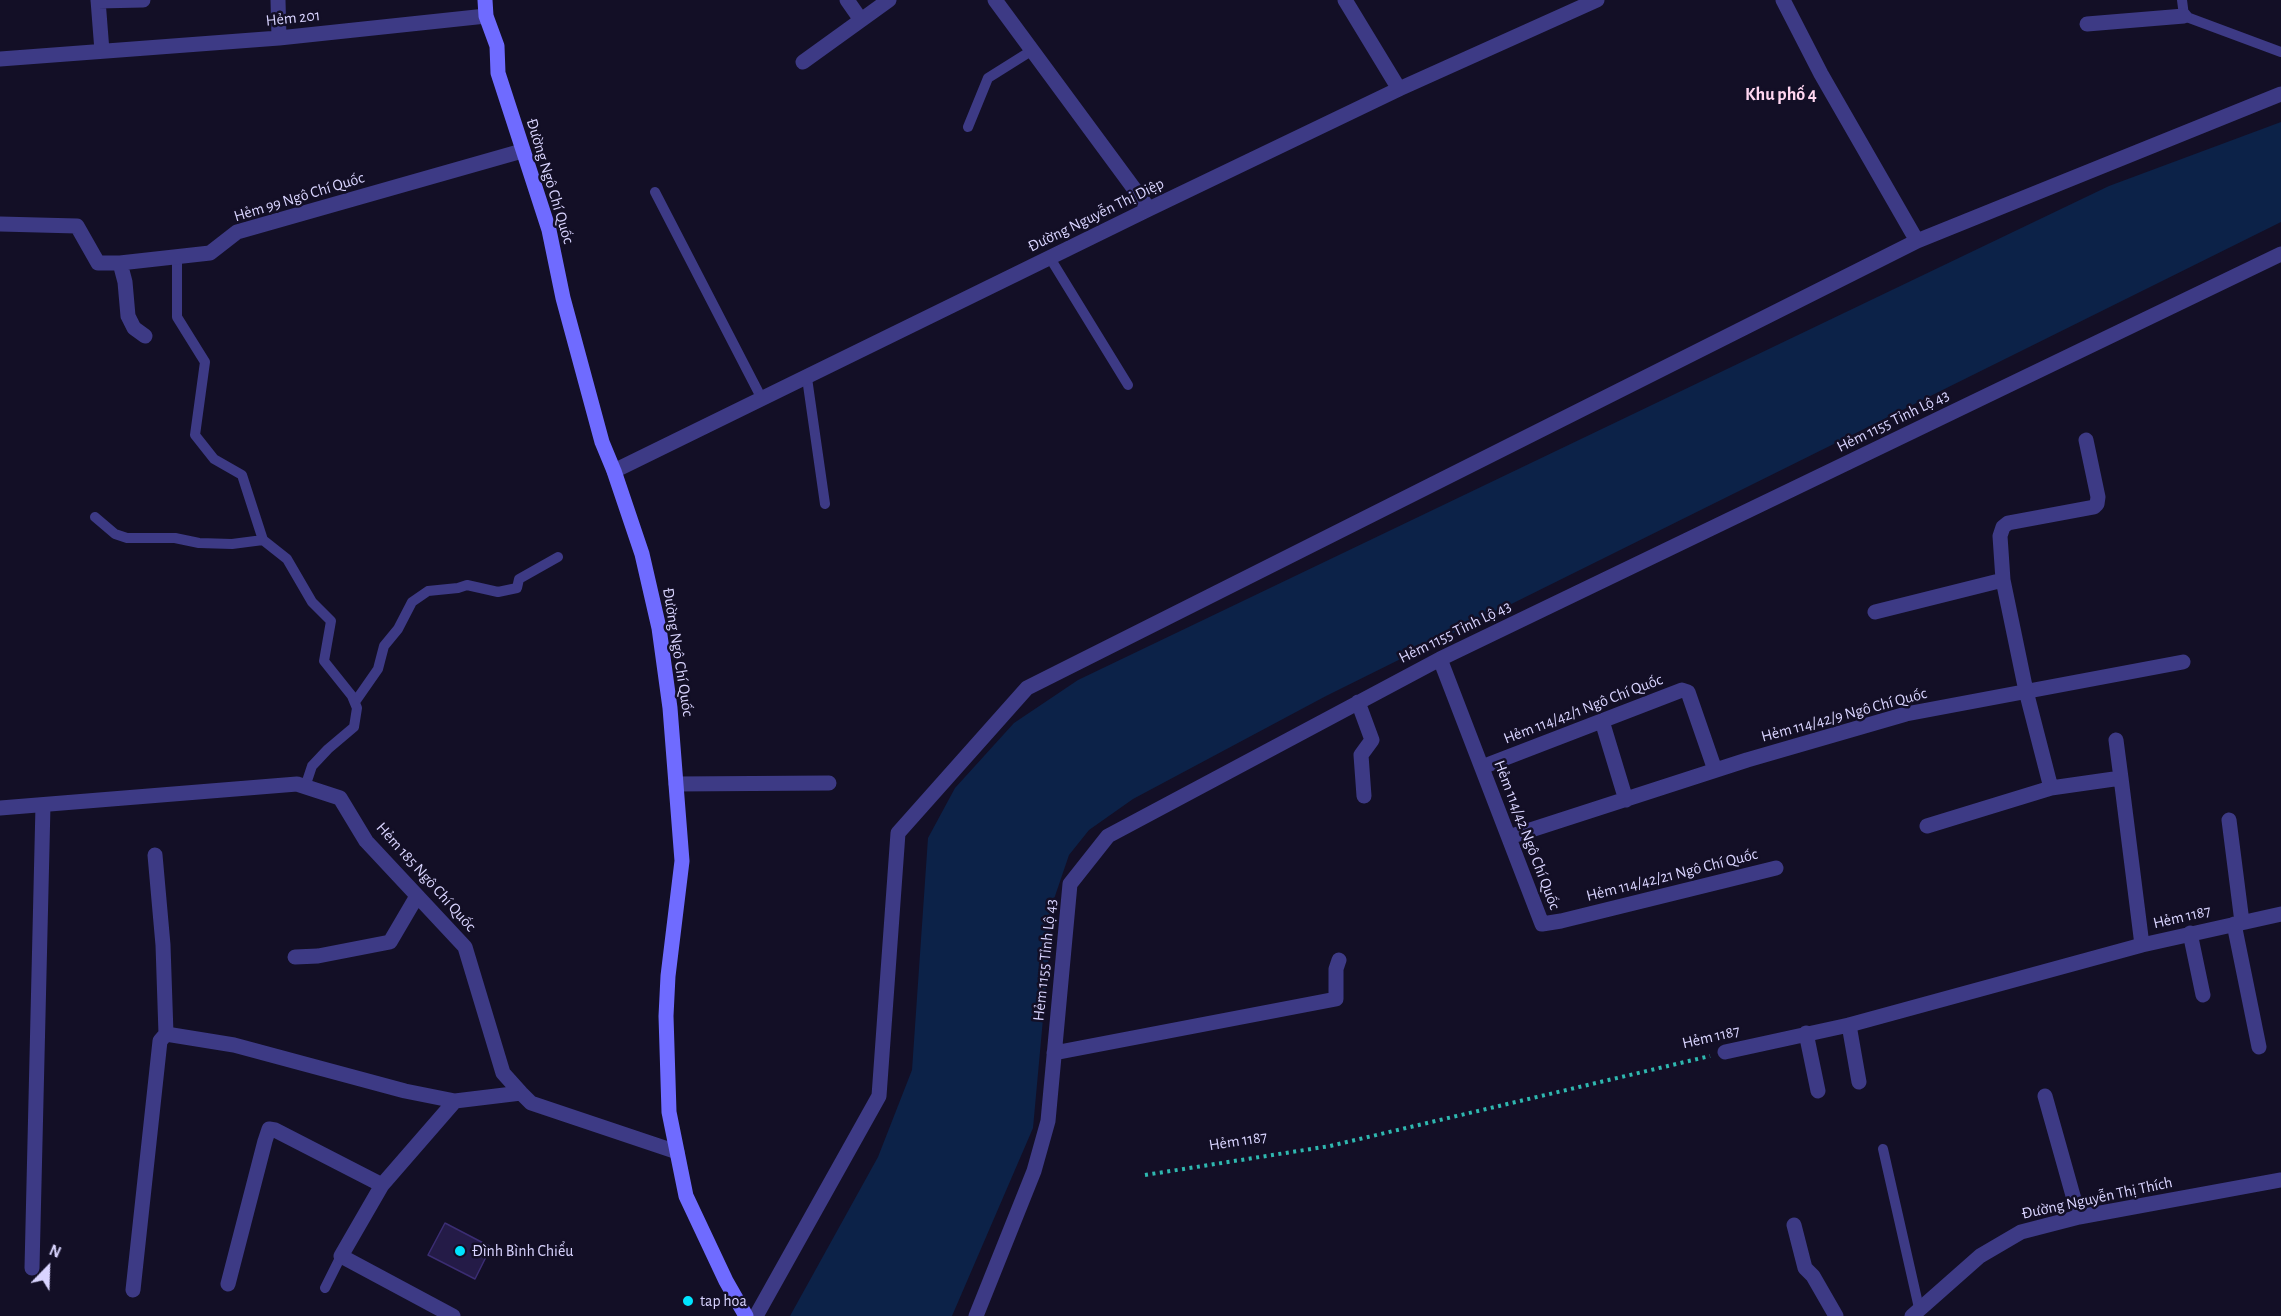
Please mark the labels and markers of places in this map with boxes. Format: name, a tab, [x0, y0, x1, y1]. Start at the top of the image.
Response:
place label: Đình Bình Chiểu	[472, 1241, 574, 1261]
marker: Đình Bình Chiểu	[453, 1244, 467, 1258]
place label: tap hoa	[700, 1291, 747, 1311]
marker: tap hoa	[681, 1294, 695, 1308]

